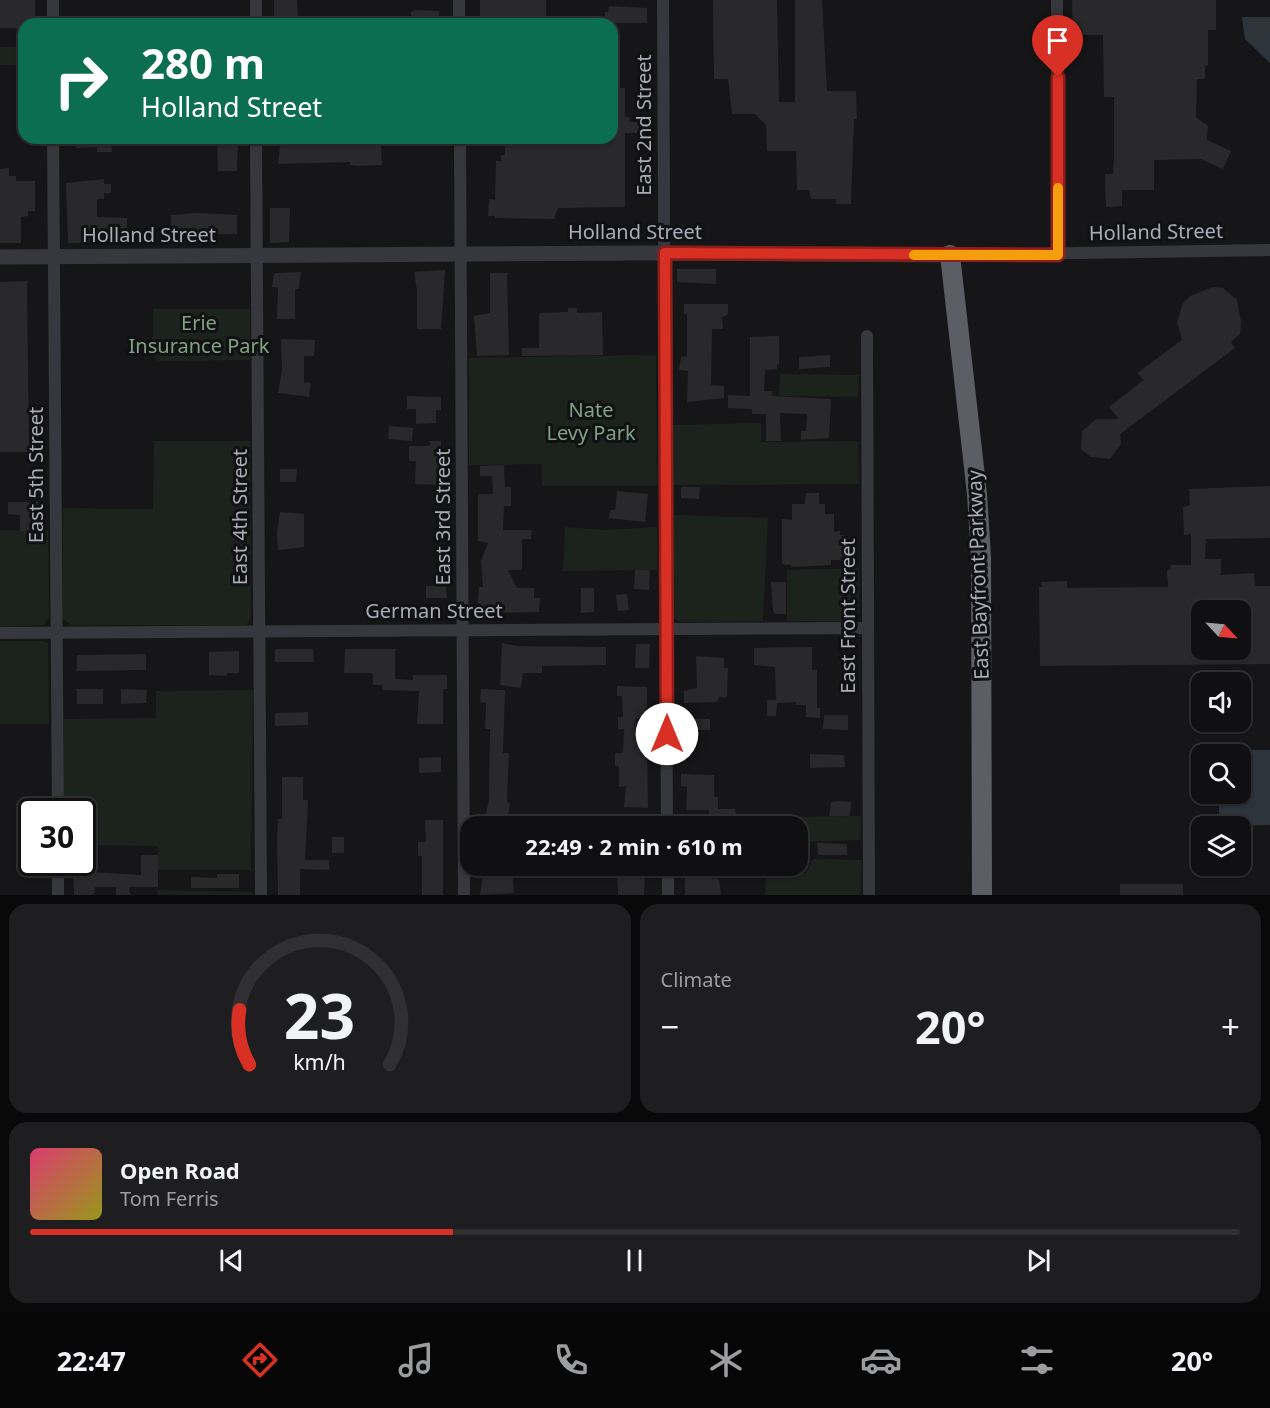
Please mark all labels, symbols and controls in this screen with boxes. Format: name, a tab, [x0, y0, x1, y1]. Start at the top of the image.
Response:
pin	[1032, 15, 1083, 77]
icon: arrive	[1041, 24, 1074, 57]
text: 280 m	[141, 34, 265, 91]
icon: right	[42, 42, 120, 120]
street label: East 2nd Street	[630, 54, 657, 196]
text: Holland Street	[141, 88, 322, 125]
street label: Holland Street	[1089, 217, 1223, 246]
street label: Holland Street	[568, 218, 702, 245]
street label: Holland Street	[82, 221, 216, 248]
park label: Erie Insurance Park	[129, 309, 270, 359]
park label: Nate Levy Park	[546, 396, 636, 446]
street label: East 5th Street	[22, 407, 49, 543]
street label: East 4th Street	[226, 449, 253, 585]
street label: East 3rd Street	[429, 449, 456, 585]
street label: East Bayfront Parkway	[960, 469, 995, 680]
street label: East Front Street	[834, 538, 861, 694]
street label: German Street	[365, 597, 503, 624]
north arrow	[1191, 600, 1251, 660]
map controls	[1191, 600, 1251, 876]
button: sound	[1191, 672, 1251, 732]
position arrow	[635, 702, 699, 766]
button: search	[1191, 744, 1251, 804]
speed limit sign: 30	[18, 798, 96, 876]
button: layers	[1191, 816, 1251, 876]
text: 22:49 · 2 min · 610 m	[525, 831, 743, 861]
text: Climate	[661, 966, 732, 993]
text: 23	[284, 972, 355, 1057]
text: 20°	[915, 996, 986, 1057]
text: −	[661, 1004, 679, 1049]
text: +	[1221, 1004, 1240, 1049]
text: km/h	[293, 1048, 346, 1077]
text: Open Road	[120, 1155, 240, 1185]
text: Tom Ferris	[120, 1185, 219, 1212]
icon: previous	[215, 1244, 248, 1277]
icon: pause	[618, 1244, 651, 1277]
icon: next	[1022, 1244, 1055, 1277]
icon: directions	[239, 1339, 281, 1381]
icon: music	[395, 1339, 437, 1381]
icon: phone	[550, 1339, 592, 1381]
icon: climate	[705, 1339, 747, 1381]
icon: car	[860, 1339, 902, 1381]
icon: filters	[1016, 1339, 1058, 1381]
text: 22:47	[57, 1342, 126, 1379]
text: 20°	[1171, 1342, 1213, 1379]

